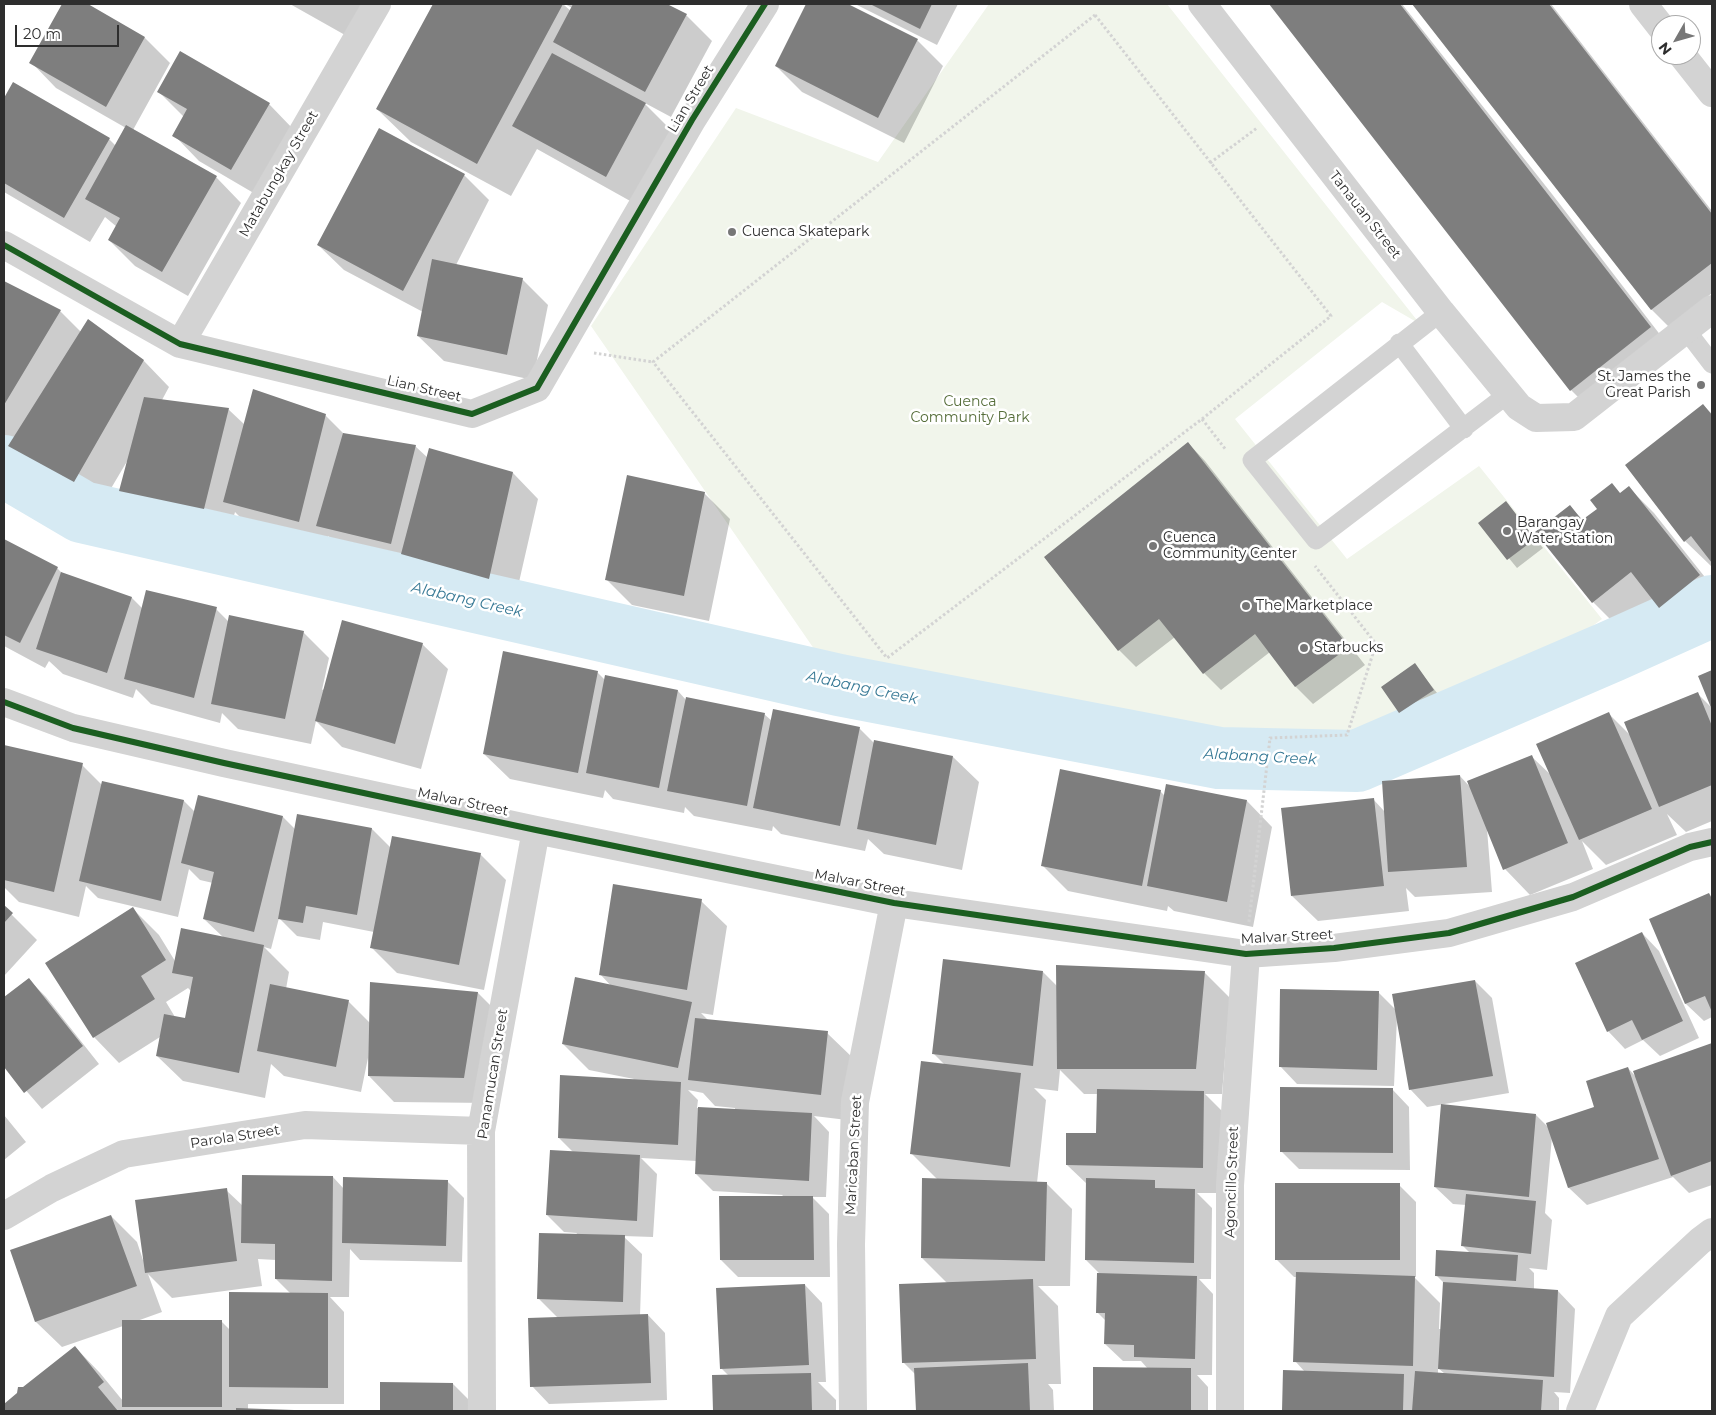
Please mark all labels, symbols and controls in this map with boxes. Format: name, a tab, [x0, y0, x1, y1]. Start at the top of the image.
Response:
scale bar	[18, 15, 121, 47]
north arrow	[1651, 15, 1701, 65]
text: 20 m	[23, 24, 61, 43]
text: N	[1654, 39, 1676, 59]
street label: Lian Street	[664, 62, 718, 136]
street label: Matabungkay Street	[236, 108, 322, 240]
street label: Tanauan Street	[1326, 168, 1404, 262]
place label: Cuenca Skatepark	[742, 224, 869, 240]
marker: Cuenca Skatepark	[726, 226, 738, 238]
place label: St. James the Great Parish	[1597, 369, 1691, 402]
street label: Lian Street	[385, 372, 463, 406]
marker: St. James the Great Parish	[1695, 379, 1707, 391]
park label: Cuenca Community Park	[910, 394, 1030, 427]
place label: Barangay Water Station	[1517, 515, 1613, 548]
marker: Barangay Water Station	[1501, 525, 1513, 537]
place label: Cuenca Community Center	[1163, 530, 1297, 562]
marker: Cuenca Community Center	[1147, 540, 1159, 552]
water label: Alabang Creek	[410, 578, 524, 622]
place label: The Marketplace	[1256, 598, 1373, 614]
marker: The Marketplace	[1240, 600, 1252, 612]
place label: Starbucks	[1314, 640, 1383, 656]
marker: Starbucks	[1298, 642, 1310, 654]
water label: Alabang Creek	[805, 667, 919, 709]
water label: Alabang Creek	[1203, 745, 1317, 769]
street label: Malvar Street	[416, 784, 510, 820]
street label: Malvar Street	[813, 866, 907, 900]
street label: Malvar Street	[1240, 926, 1334, 948]
street label: Panamucan Street	[474, 1008, 512, 1140]
street label: Maricaban Street	[842, 1095, 866, 1215]
street label: Parola Street	[189, 1122, 281, 1152]
street label: Agoncillo Street	[1222, 1126, 1242, 1238]

